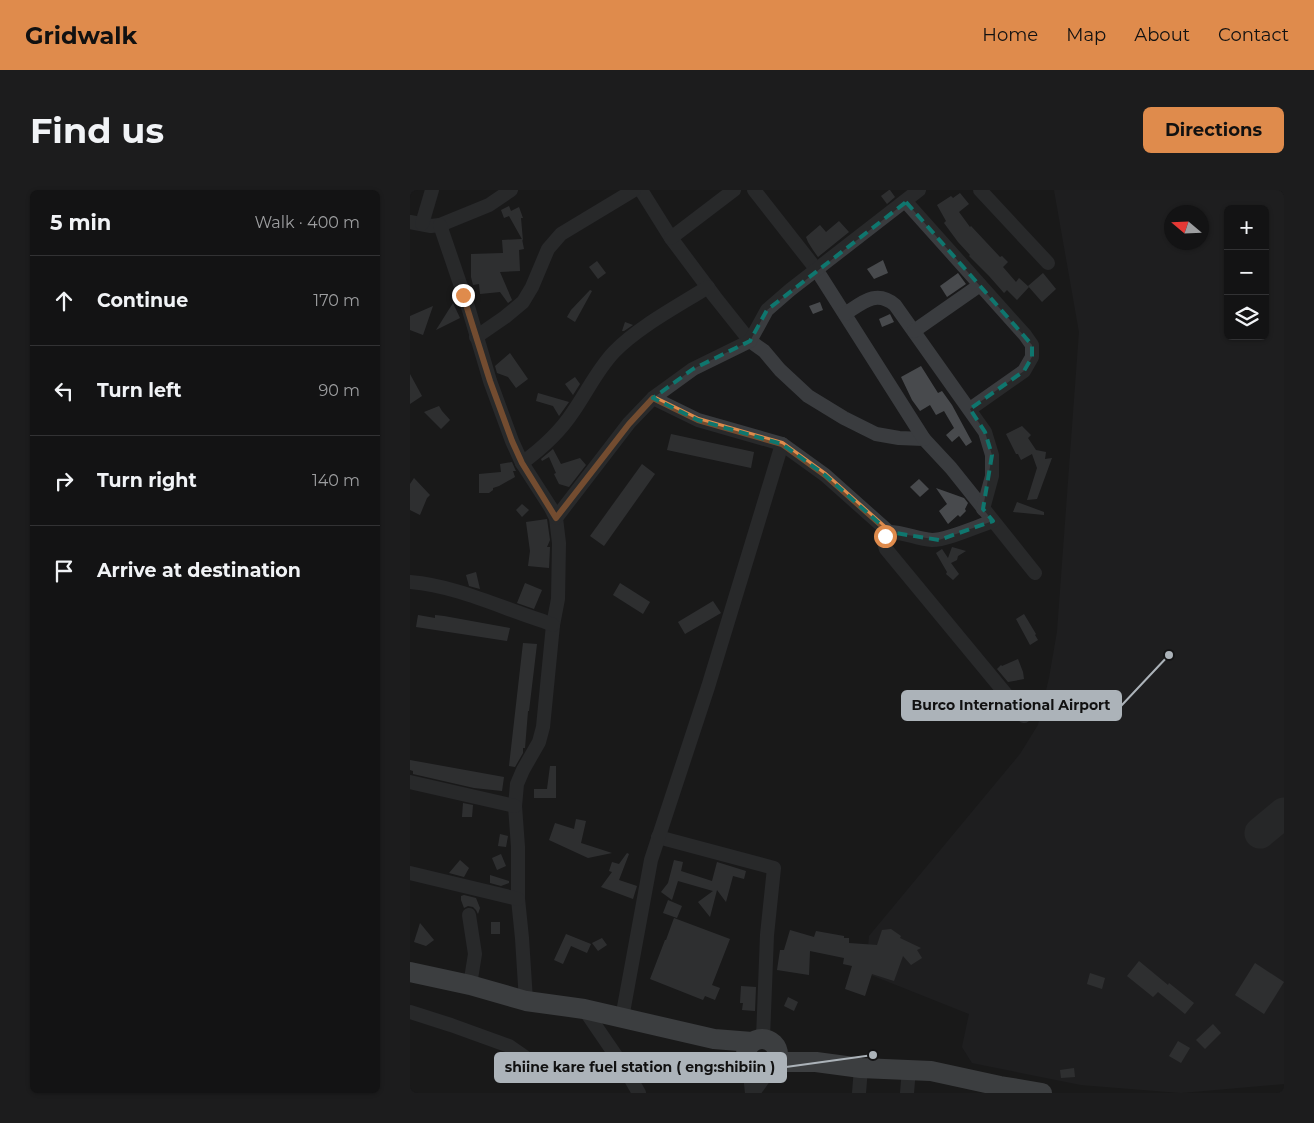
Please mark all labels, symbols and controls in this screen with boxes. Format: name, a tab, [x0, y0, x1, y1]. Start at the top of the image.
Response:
text: Gridwalk	[25, 21, 137, 50]
text: Home	[982, 24, 1038, 46]
text: Map	[1066, 24, 1106, 46]
text: About	[1134, 24, 1190, 46]
text: Contact	[1218, 24, 1289, 46]
button: Directions	[1143, 107, 1284, 153]
text: Find us	[30, 109, 164, 152]
north arrow	[1164, 205, 1209, 250]
map controls	[1224, 205, 1269, 340]
button: +	[1224, 205, 1269, 250]
text: 5 min	[50, 210, 111, 235]
text: Walk · 400 m	[254, 213, 360, 232]
button: −	[1224, 250, 1269, 295]
route end	[452, 284, 475, 307]
icon: ahead	[50, 287, 78, 315]
text: Continue	[97, 289, 188, 312]
text: 170 m	[313, 291, 360, 310]
button: layers	[1224, 295, 1269, 340]
icon: left	[50, 377, 78, 405]
text: Turn left	[97, 379, 182, 402]
text: 90 m	[318, 381, 360, 400]
icon: right	[50, 467, 78, 495]
text: Turn right	[97, 469, 197, 492]
text: 140 m	[312, 471, 360, 490]
route start	[874, 525, 897, 548]
icon: arrive	[50, 557, 78, 585]
text: Arrive at destination	[97, 559, 301, 582]
callout: Burco International Airport	[902, 691, 1121, 720]
text: Burco International Airport	[912, 696, 1110, 714]
callout: shiine kare fuel station ( eng:shibiin )	[495, 1053, 786, 1082]
text: shiine kare fuel station ( eng:shibiin )	[505, 1058, 775, 1076]

